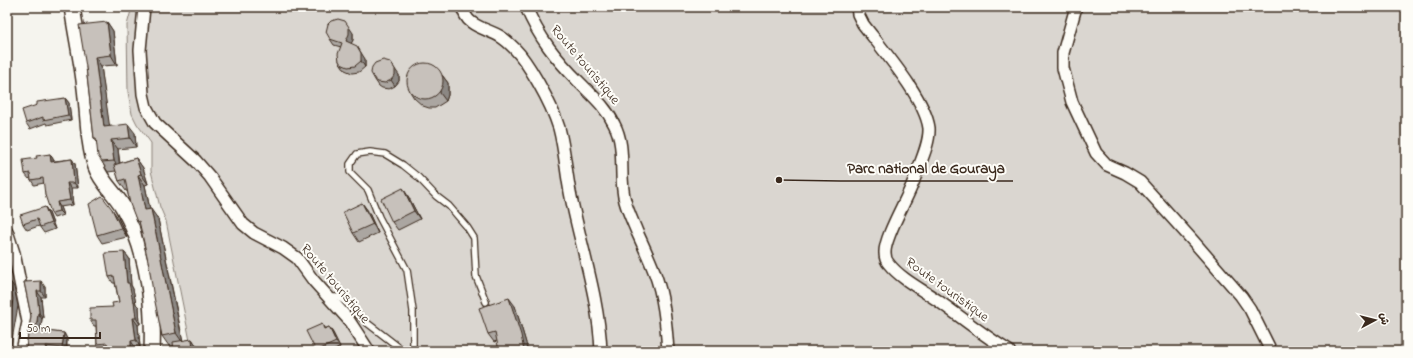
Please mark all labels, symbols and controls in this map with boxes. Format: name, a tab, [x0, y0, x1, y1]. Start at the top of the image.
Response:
street label: Route touristique	[545, 20, 625, 110]
callout: Parc national de Gouraya	[840, 154, 1013, 181]
text: Parc national de Gouraya	[847, 158, 1005, 182]
street label: Route touristique	[295, 239, 375, 329]
street label: Route touristique	[901, 253, 994, 328]
north arrow	[1355, 300, 1395, 340]
text: ش	[1375, 312, 1393, 326]
scale bar	[20, 314, 100, 340]
text: 50 m	[26, 320, 50, 338]

